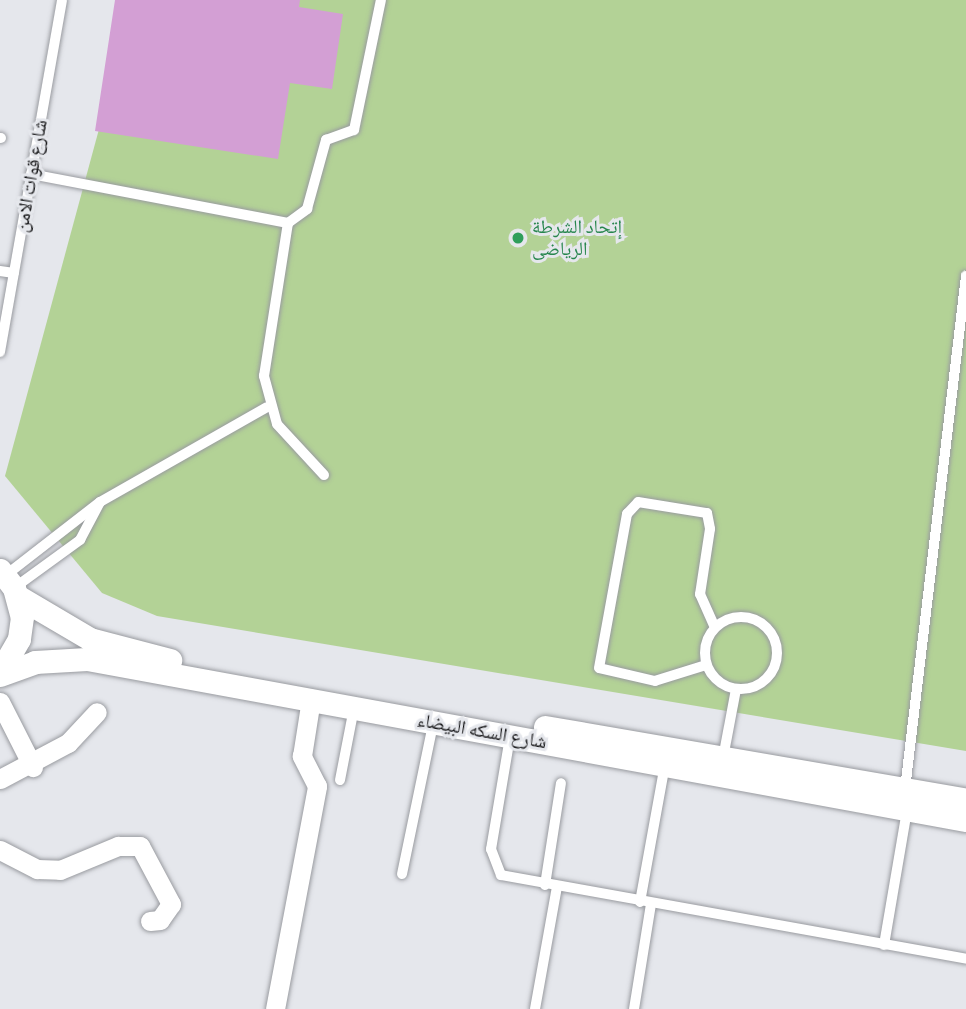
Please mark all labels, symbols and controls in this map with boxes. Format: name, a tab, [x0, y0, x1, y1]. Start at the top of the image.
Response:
street label: شارع قوات الامن	[10, 118, 52, 234]
place label: إتحاد الشرطة الرياضى	[532, 216, 622, 260]
marker: إتحاد الشرطة الرياضى	[510, 230, 526, 246]
street label: شارع السكه البيضاء	[416, 708, 548, 754]

